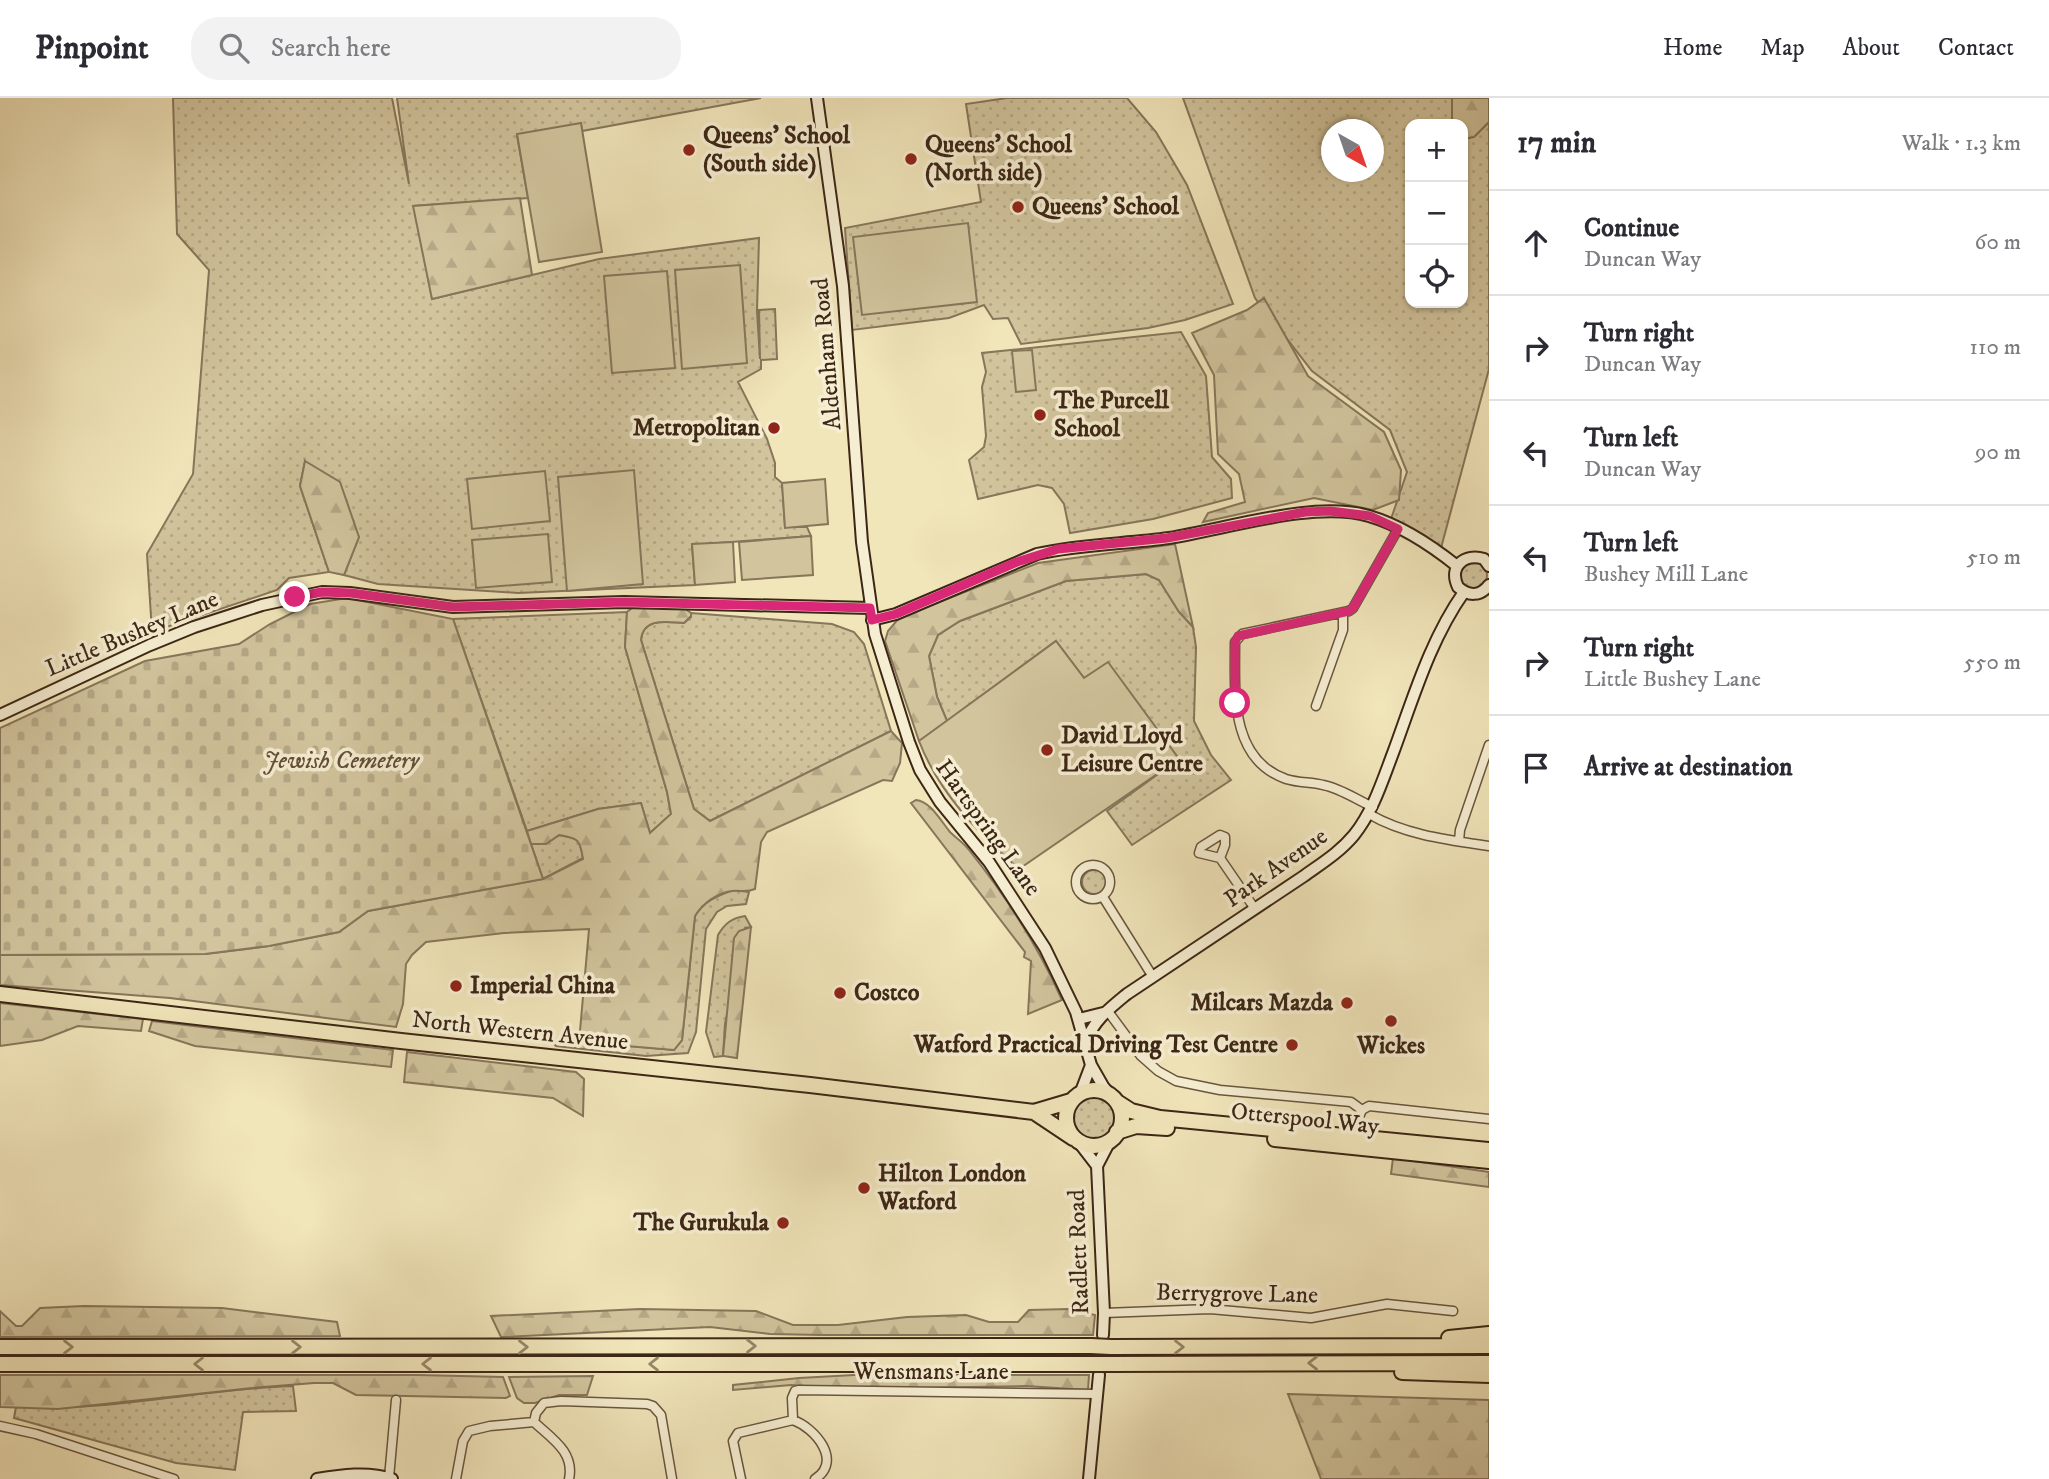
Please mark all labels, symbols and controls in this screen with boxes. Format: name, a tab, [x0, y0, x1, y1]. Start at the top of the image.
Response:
search box	[191, 17, 681, 80]
text: Pinpoint	[35, 28, 149, 69]
icon: search	[215, 29, 253, 67]
text: Search here	[271, 32, 391, 65]
text: Home	[1663, 33, 1722, 63]
text: Map	[1760, 33, 1805, 63]
text: About	[1843, 33, 1900, 63]
text: Contact	[1938, 33, 2014, 63]
north arrow	[1321, 119, 1384, 182]
map controls	[1405, 119, 1468, 308]
button: +	[1405, 119, 1468, 182]
place label: Queens' School (South side)	[703, 121, 851, 179]
text: 17 min	[1517, 125, 1596, 162]
text: Walk · 1.3 km	[1902, 129, 2021, 158]
place label: Queens' School (North side)	[925, 130, 1073, 188]
marker: Queens' School (South side)	[681, 142, 697, 158]
marker: Queens' School (North side)	[903, 151, 919, 167]
button: −	[1405, 182, 1468, 245]
place label: Queens' School	[1032, 192, 1180, 222]
marker: Queens' School	[1010, 199, 1026, 215]
text: Continue	[1584, 212, 1679, 245]
icon: ahead	[1517, 224, 1555, 262]
text: 60 m	[1974, 228, 2021, 257]
button: locate	[1405, 245, 1468, 308]
text: Duncan Way	[1584, 245, 1701, 274]
street label: Aldenham Road	[805, 277, 849, 431]
text: Turn right	[1584, 317, 1694, 350]
icon: right	[1517, 329, 1555, 367]
text: 110 m	[1970, 333, 2021, 362]
text: Duncan Way	[1584, 350, 1701, 379]
place label: The Purcell School	[1053, 386, 1170, 444]
marker: The Purcell School	[1032, 407, 1048, 423]
place label: Metropolitan	[633, 413, 760, 443]
marker: Metropolitan	[766, 420, 782, 436]
text: Turn left	[1584, 422, 1678, 455]
icon: left	[1517, 434, 1555, 472]
text: 90 m	[1975, 438, 2021, 467]
text: Duncan Way	[1584, 455, 1701, 484]
text: Turn left	[1584, 527, 1678, 560]
icon: left	[1517, 539, 1555, 577]
text: 510 m	[1967, 543, 2021, 572]
text: Bushey Mill Lane	[1584, 560, 1748, 589]
route end	[279, 581, 310, 612]
street label: Little Bushey Lane	[41, 584, 223, 684]
text: Turn right	[1584, 632, 1694, 665]
icon: right	[1517, 644, 1555, 682]
text: 550 m	[1964, 648, 2021, 677]
text: Little Bushey Lane	[1584, 665, 1761, 694]
route start	[1219, 687, 1250, 718]
place label: David Lloyd Leisure Centre	[1061, 721, 1203, 779]
marker: David Lloyd Leisure Centre	[1039, 742, 1055, 758]
park label: Jewish Cemetery	[263, 746, 420, 776]
icon: arrive	[1517, 749, 1555, 787]
text: Arrive at destination	[1584, 751, 1793, 784]
street label: Hartspring Lane	[928, 754, 1048, 902]
street label: Park Avenue	[1219, 821, 1333, 914]
place label: Imperial China	[470, 971, 616, 1001]
marker: Imperial China	[448, 978, 464, 994]
place label: Costco	[854, 978, 920, 1008]
marker: Costco	[832, 985, 848, 1001]
place label: Milcars Mazda	[1190, 988, 1334, 1018]
marker: Milcars Mazda	[1339, 995, 1355, 1011]
street label: North Western Avenue	[410, 1005, 630, 1057]
marker: Wickes	[1383, 1013, 1399, 1029]
place label: Watford Practical Driving Test Centre	[913, 1030, 1278, 1060]
place label: Wickes	[1356, 1031, 1425, 1061]
marker: Watford Practical Driving Test Centre	[1284, 1037, 1300, 1053]
street label: Otterspool Way	[1229, 1096, 1381, 1142]
place label: Hilton London Watford	[877, 1159, 1027, 1217]
marker: Hilton London Watford	[856, 1180, 872, 1196]
street label: Radlett Road	[1062, 1189, 1096, 1315]
place label: The Gurukula	[633, 1208, 770, 1238]
marker: The Gurukula	[775, 1215, 791, 1231]
street label: Berrygrove Lane	[1156, 1278, 1318, 1310]
one-way arrow	[746, 1338, 756, 1354]
one-way arrow	[63, 1339, 74, 1355]
one-way arrow	[291, 1339, 301, 1355]
one-way arrow	[518, 1339, 529, 1355]
one-way arrow	[1174, 1339, 1185, 1355]
one-way arrow	[1307, 1355, 1318, 1371]
one-way arrow	[193, 1356, 204, 1372]
one-way arrow	[421, 1356, 431, 1372]
one-way arrow	[648, 1356, 659, 1372]
street label: Wensmans Lane	[852, 1357, 1009, 1387]

